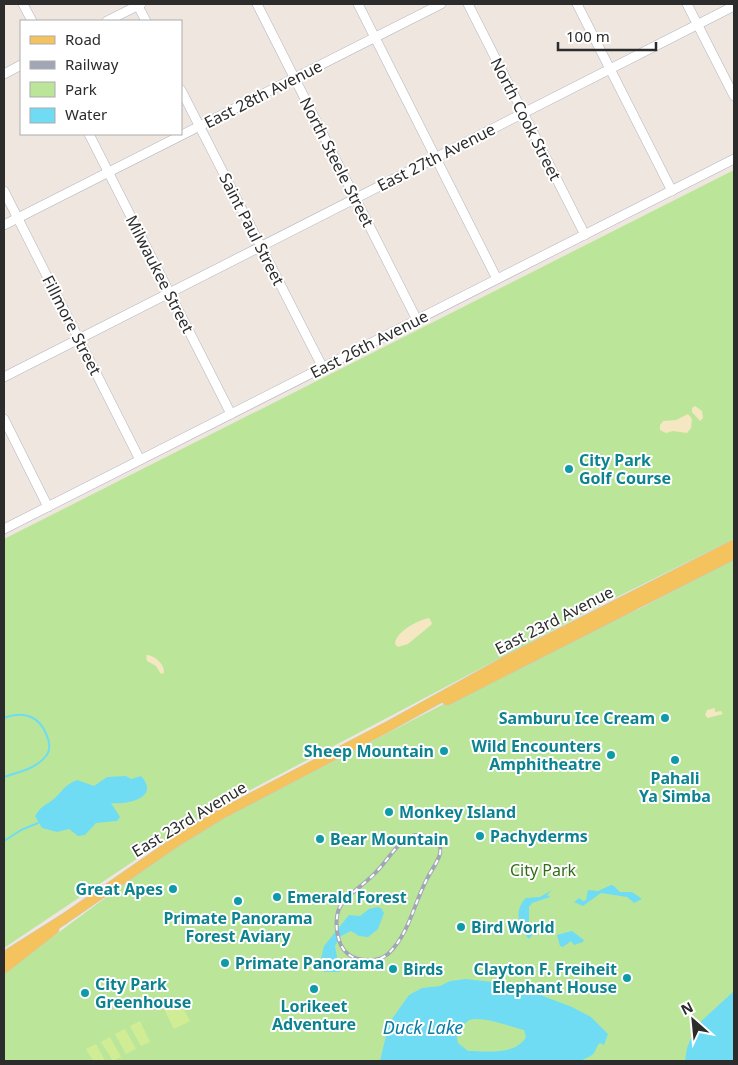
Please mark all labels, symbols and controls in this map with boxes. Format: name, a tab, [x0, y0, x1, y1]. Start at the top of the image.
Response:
legend	[20, 20, 182, 135]
scale bar	[558, 20, 656, 52]
text: 100 m	[566, 26, 610, 46]
text: Road	[65, 29, 101, 49]
text: Railway	[65, 54, 119, 74]
street label: North Cook Street	[486, 54, 567, 184]
street label: East 28th Avenue	[200, 55, 326, 133]
text: Park	[65, 79, 97, 99]
street label: North Steele Street	[295, 93, 379, 231]
text: Water	[65, 104, 107, 124]
street label: East 27th Avenue	[373, 118, 499, 196]
street label: Saint Paul Street	[214, 169, 290, 289]
street label: Milwaukee Street	[121, 211, 199, 337]
street label: Fillmore Street	[37, 271, 107, 379]
street label: East 26th Avenue	[306, 305, 432, 383]
place label: City Park Golf Course	[579, 449, 671, 489]
marker: City Park Golf Course	[563, 463, 575, 475]
street label: East 23rd Avenue	[491, 581, 617, 659]
place label: Samburu Ice Cream	[499, 707, 655, 729]
marker: Samburu Ice Cream	[659, 712, 671, 724]
place label: Wild Encounters Amphitheatre	[472, 735, 601, 775]
place label: Sheep Mountain	[304, 740, 434, 762]
marker: Sheep Mountain	[438, 745, 450, 757]
marker: Wild Encounters Amphitheatre	[605, 749, 617, 761]
marker: Pahali Ya Simba	[669, 754, 681, 766]
place label: Pahali Ya Simba	[639, 767, 711, 807]
street label: East 23rd Avenue	[128, 776, 250, 862]
place label: Monkey Island	[399, 801, 516, 823]
marker: Monkey Island	[383, 806, 395, 818]
place label: Pachyderms	[490, 825, 588, 847]
place label: Bear Mountain	[330, 828, 449, 850]
marker: Pachyderms	[474, 830, 486, 842]
marker: Bear Mountain	[314, 833, 326, 845]
park label: City Park	[510, 859, 577, 881]
place label: Great Apes	[76, 878, 163, 900]
marker: Great Apes	[167, 883, 179, 895]
place label: Emerald Forest	[287, 886, 407, 908]
marker: Emerald Forest	[271, 891, 283, 903]
marker: Primate Panorama Forest Aviary	[232, 895, 244, 907]
place label: Primate Panorama Forest Aviary	[163, 907, 313, 947]
place label: Bird World	[471, 916, 555, 938]
marker: Bird World	[455, 921, 467, 933]
place label: Primate Panorama	[235, 952, 384, 974]
marker: Primate Panorama	[219, 957, 231, 969]
place label: Birds	[403, 958, 443, 980]
place label: Clayton F. Freiheit Elephant House	[474, 958, 617, 998]
marker: Birds	[387, 963, 399, 975]
marker: Clayton F. Freiheit Elephant House	[621, 972, 633, 984]
place label: City Park Greenhouse	[95, 973, 191, 1013]
marker: Lorikeet Adventure	[308, 983, 320, 995]
marker: City Park Greenhouse	[79, 987, 91, 999]
place label: Lorikeet Adventure	[272, 995, 356, 1035]
north arrow	[668, 995, 718, 1045]
text: N	[677, 997, 696, 1019]
water label: Duck Lake	[383, 1015, 463, 1039]

